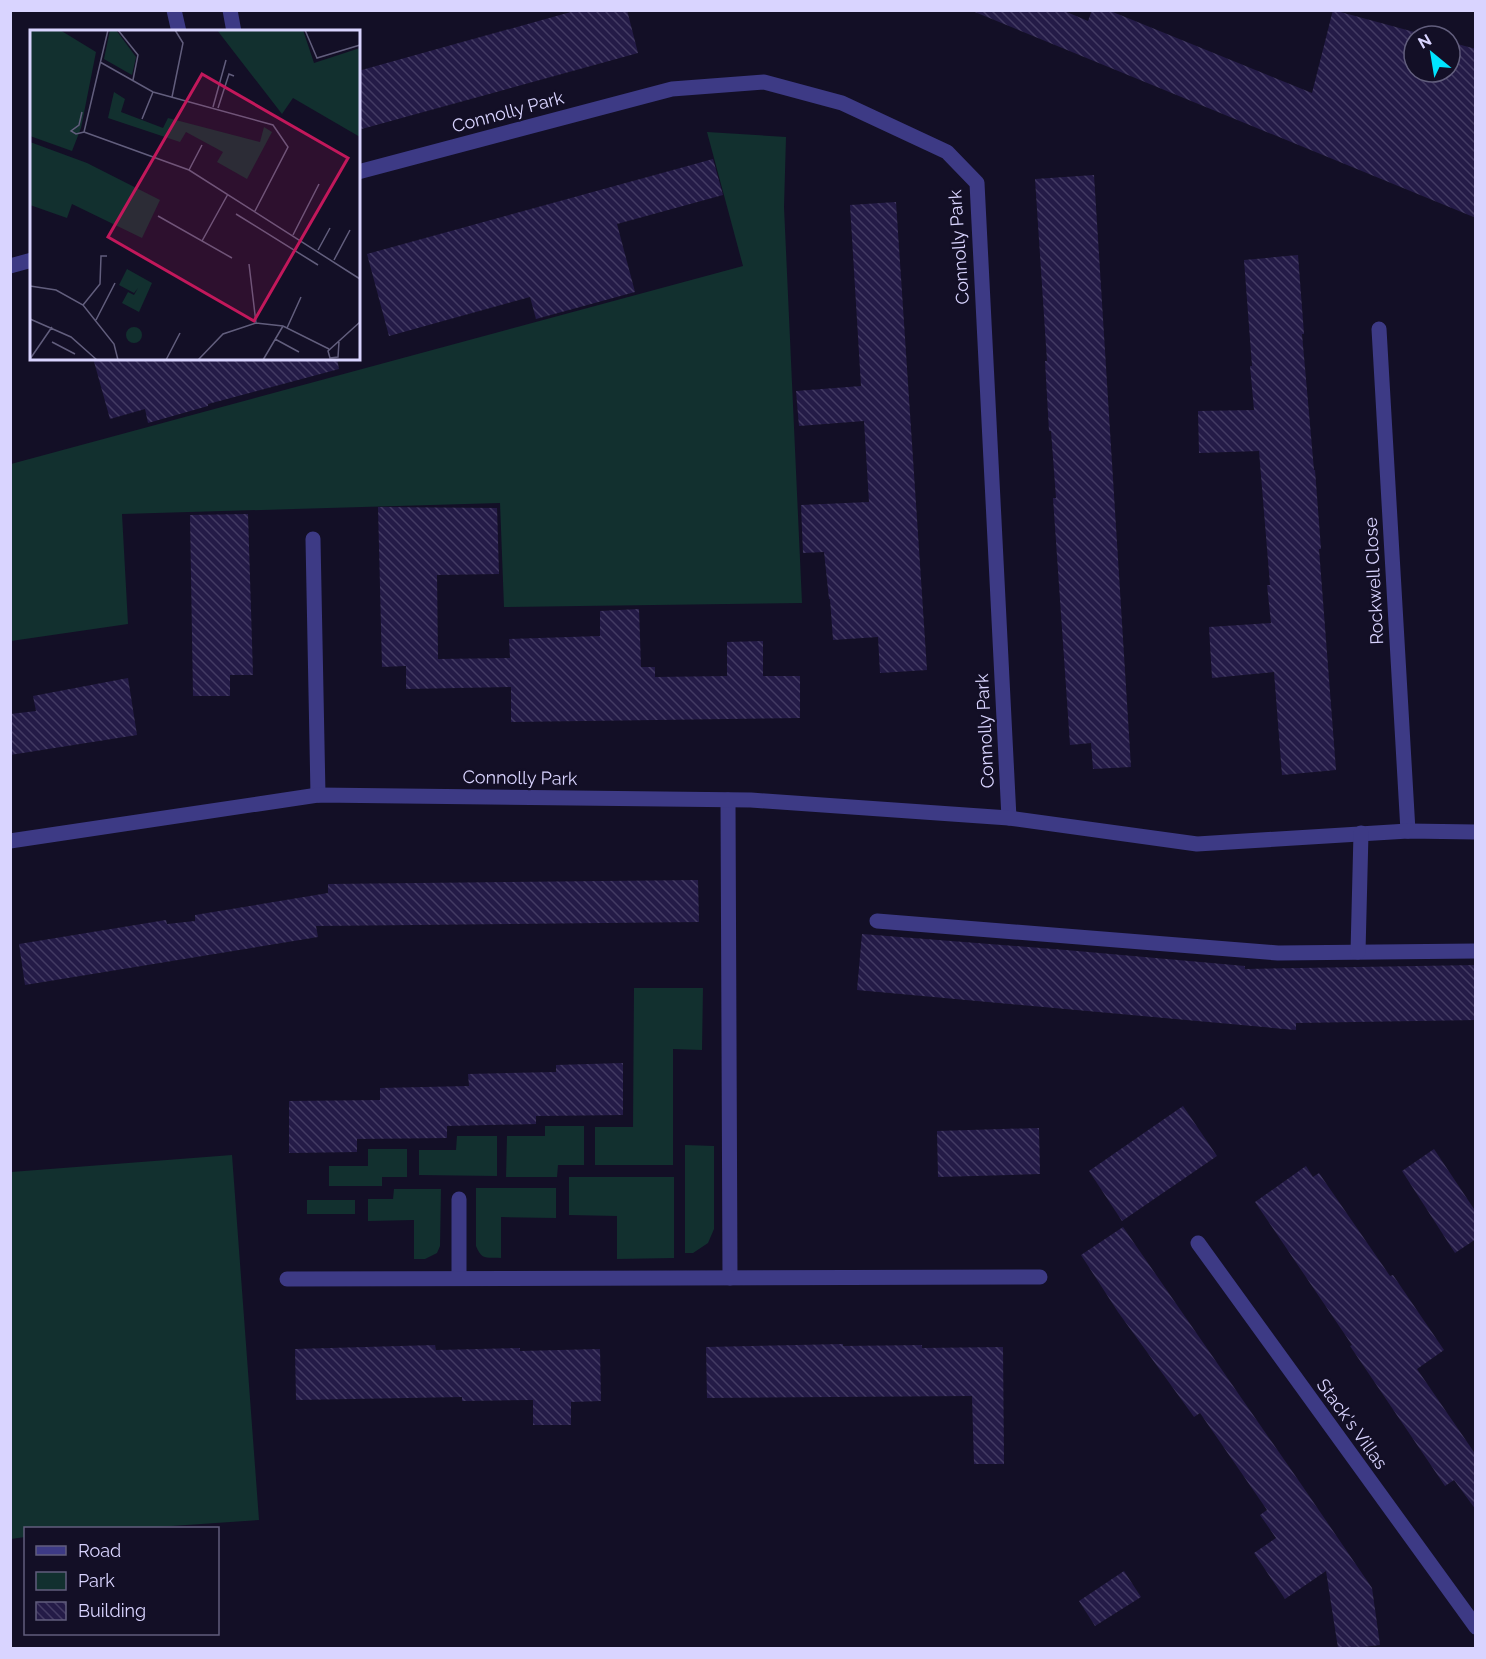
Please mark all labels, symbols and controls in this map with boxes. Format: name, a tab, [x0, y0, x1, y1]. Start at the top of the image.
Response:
north arrow	[1402, 24, 1462, 84]
inset map	[30, 30, 360, 360]
text: N	[1415, 30, 1435, 53]
street label: Connolly Park	[450, 86, 567, 137]
street label: Connolly Park	[944, 189, 973, 305]
street label: Rockwell Close	[1360, 516, 1387, 645]
street label: Connolly Park	[971, 673, 998, 789]
street label: Connolly Park	[462, 766, 578, 789]
street label: Stack's Villas	[1313, 1374, 1392, 1473]
legend	[24, 1527, 219, 1635]
text: Road	[78, 1540, 121, 1561]
text: Park	[78, 1570, 115, 1591]
text: Building	[78, 1600, 146, 1621]

